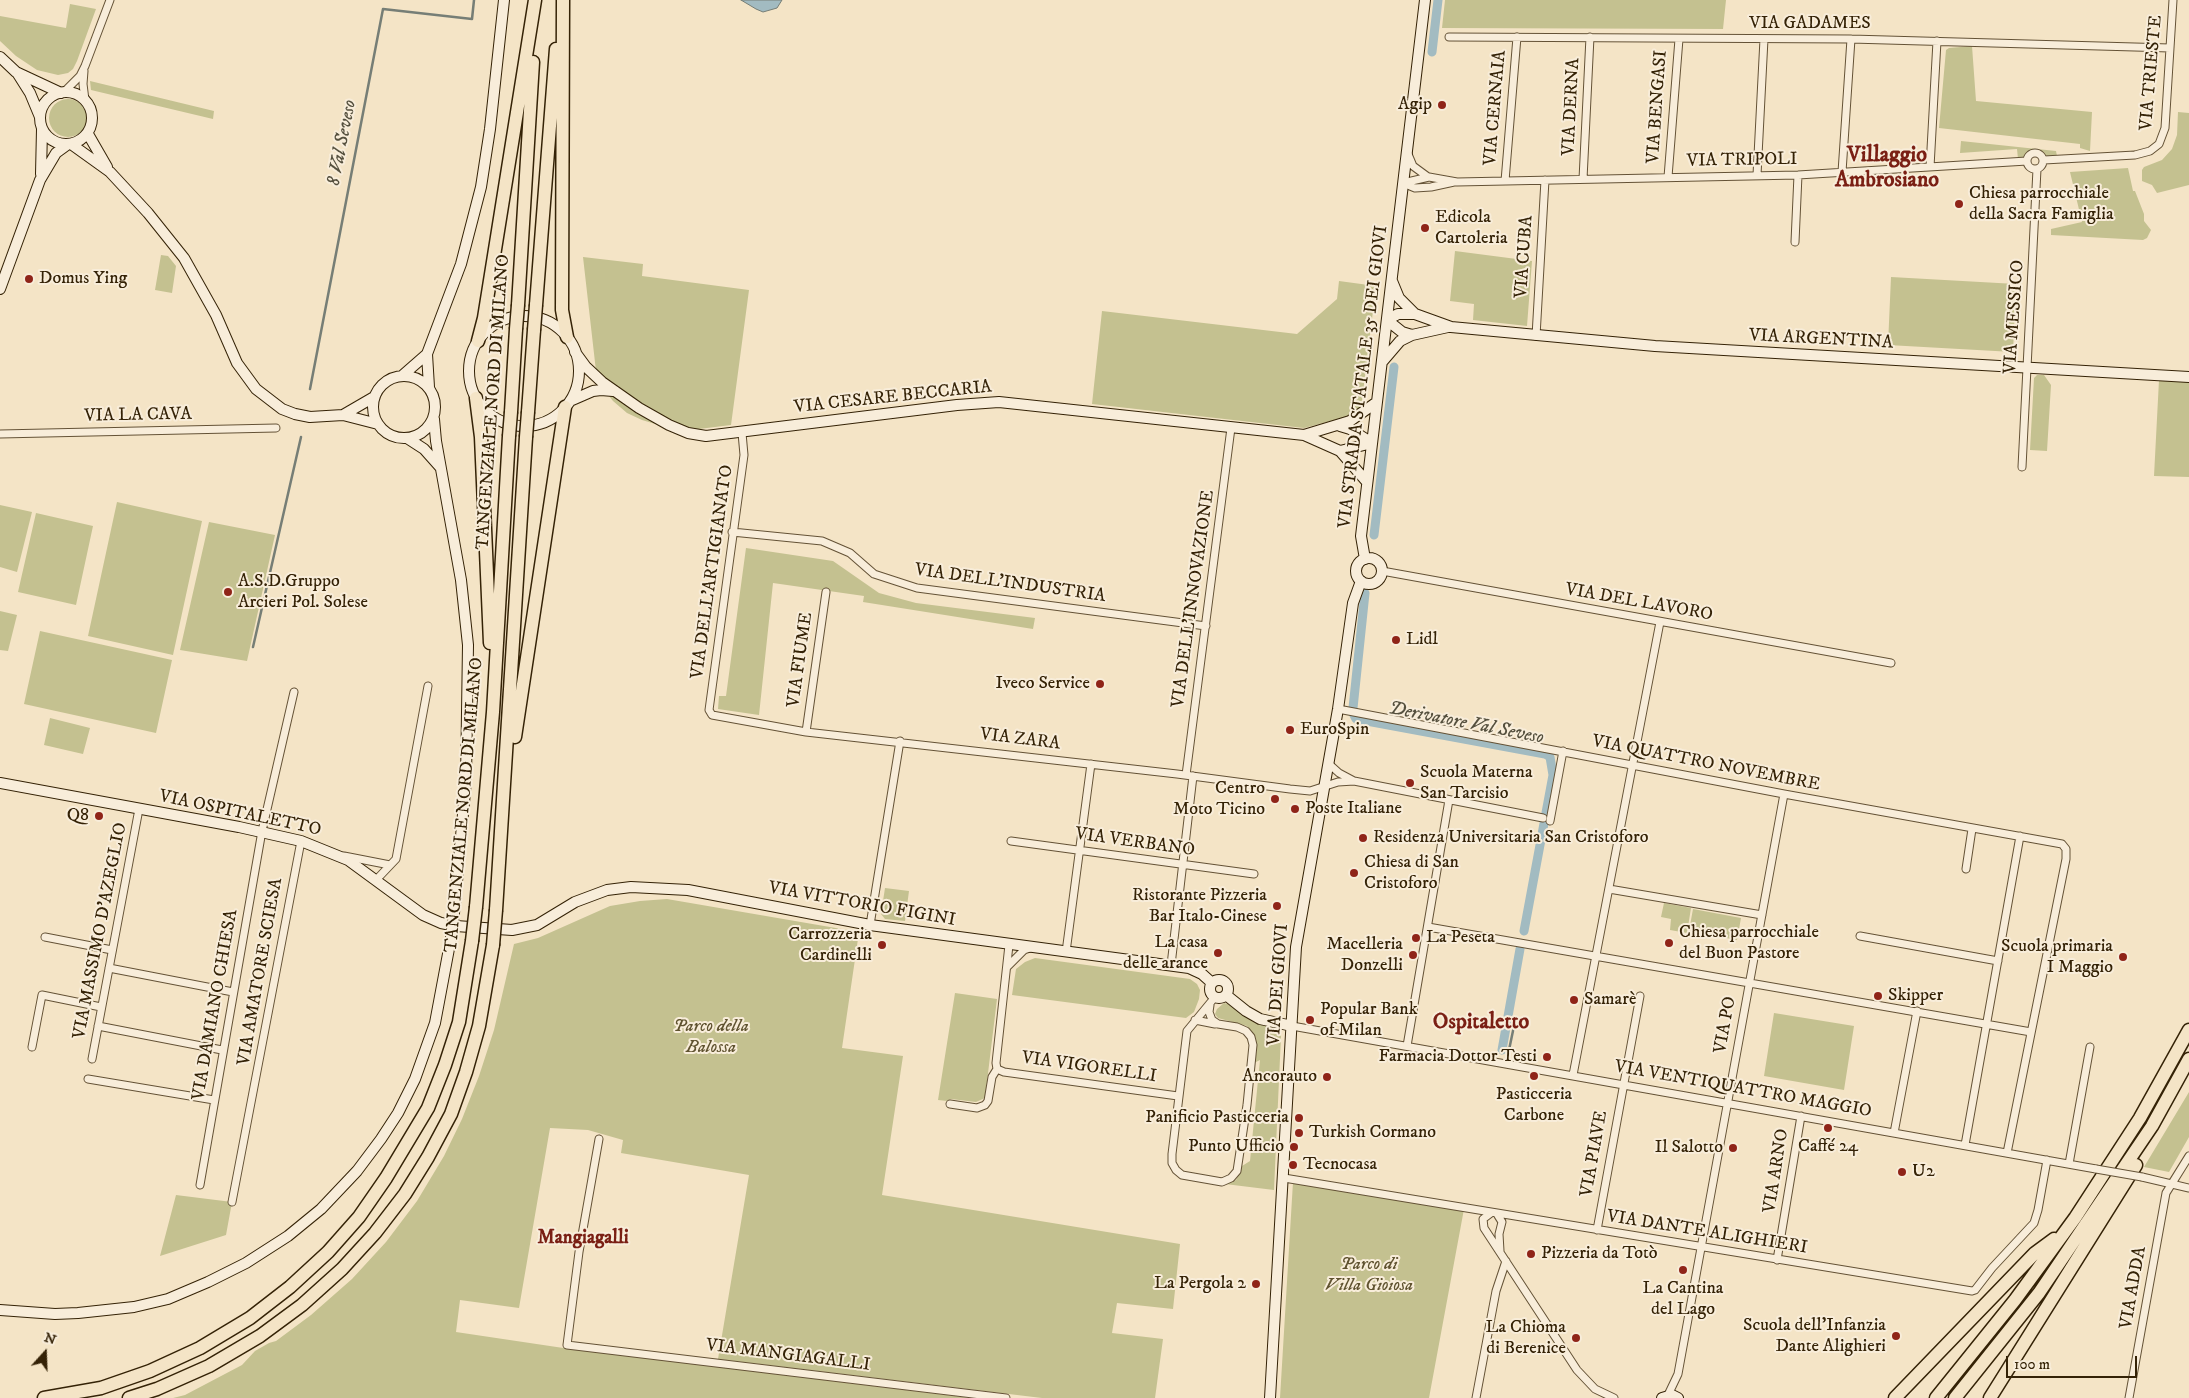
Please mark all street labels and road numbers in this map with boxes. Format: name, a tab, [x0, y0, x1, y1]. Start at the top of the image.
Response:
street label: VIA GADAMES	[1749, 13, 1871, 35]
street label: VIA TRIESTE	[2136, 14, 2168, 132]
street label: VIA CERNAIA	[1480, 50, 1512, 166]
street label: VIA BENGASI	[1643, 50, 1673, 164]
street label: VIA DERNA	[1559, 58, 1585, 156]
street label: VIA TRIPOLI	[1687, 149, 1797, 173]
street label: VIA CUBA	[1511, 215, 1539, 299]
street label: VIA STRADA STATALE 35 DEI GIOVI	[1335, 224, 1393, 530]
street label: TANGENZIALE NORD DI MILANO	[473, 254, 515, 550]
street label: VIA MESSICO	[2000, 259, 2030, 375]
street label: VIA ARGENTINA	[1748, 325, 1894, 355]
street label: VIA CESARE BECCARIA	[793, 377, 993, 419]
street label: VIA LA CAVA	[84, 404, 192, 428]
street label: VIA DELL'ARTIGIANATO	[687, 463, 739, 681]
street label: VIA DELL'INNOVAZIONE	[1168, 489, 1220, 709]
street label: VIA DELL'INDUSTRIA	[913, 560, 1107, 608]
street label: VIA DEL LAVORO	[1564, 579, 1714, 627]
street label: VIA FIUME	[784, 611, 818, 709]
street label: TANGENZIALE NORD DI MILANO	[441, 657, 489, 953]
street label: VIA ZARA	[979, 724, 1061, 756]
street label: VIA QUATTRO NOVEMBRE	[1590, 731, 1822, 797]
street label: VIA OSPITALETTO	[157, 786, 323, 842]
street label: VIA MASSIMO D'AZEGLIO	[69, 821, 133, 1041]
street label: VIA VERBANO	[1074, 824, 1196, 862]
street label: VIA AMATORE SCIESA	[234, 876, 288, 1068]
street label: VIA VITTORIO FIGINI	[767, 878, 957, 932]
street label: VIA DAMIANO CHIESA	[189, 908, 243, 1102]
street label: VIA DEI GIOVI	[1264, 923, 1294, 1047]
street label: VIA PO	[1710, 995, 1742, 1055]
street label: VIA VIGORELLI	[1020, 1048, 1158, 1088]
street label: VIA VENTIQUATTRO MAGGIO	[1613, 1057, 1873, 1123]
street label: VIA PIAVE	[1577, 1109, 1613, 1199]
street label: VIA ARNO	[1760, 1127, 1794, 1215]
street label: VIA DANTE ALIGHIERI	[1605, 1206, 1809, 1260]
street label: VIA ADDA	[2116, 1245, 2152, 1331]
street label: VIA MANGIAGALLI	[705, 1335, 871, 1377]

